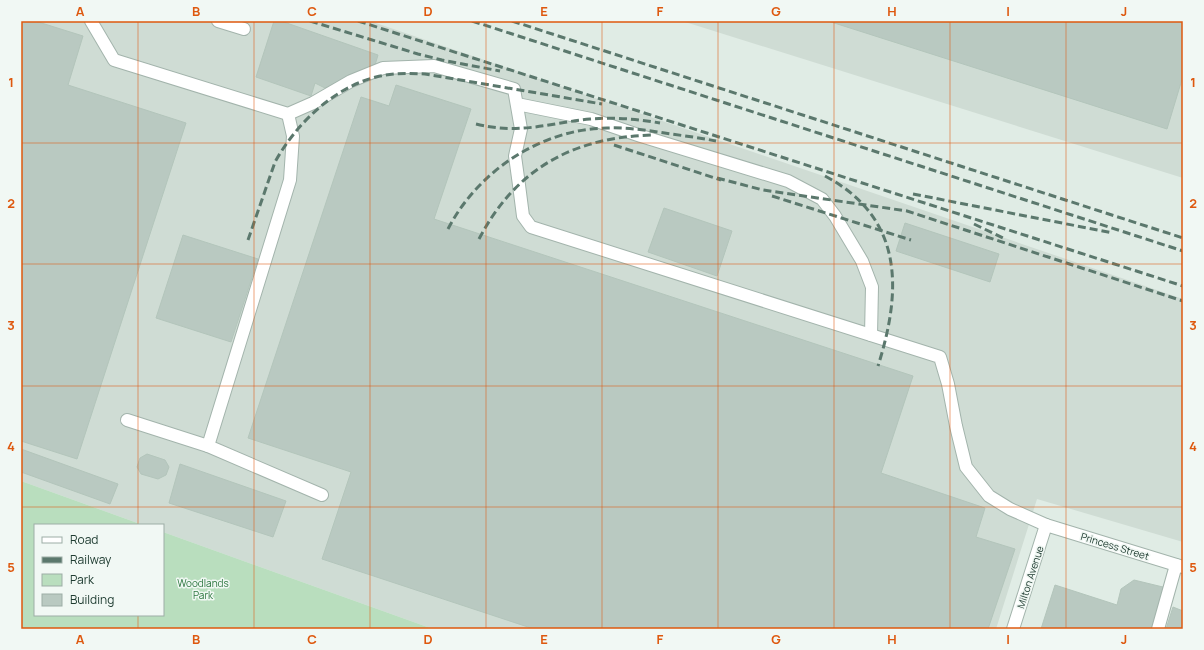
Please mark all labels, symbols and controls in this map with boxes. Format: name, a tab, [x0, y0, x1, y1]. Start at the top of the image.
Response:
text: A	[76, 2, 85, 20]
text: B	[192, 2, 200, 20]
text: C	[307, 2, 317, 20]
text: D	[423, 2, 433, 20]
text: E	[540, 2, 548, 20]
text: F	[657, 2, 664, 20]
text: G	[771, 2, 781, 20]
text: H	[887, 2, 897, 20]
text: I	[1006, 2, 1010, 20]
text: J	[1121, 2, 1127, 20]
text: 1	[8, 73, 14, 91]
text: 1	[1190, 73, 1196, 91]
text: 2	[7, 194, 15, 212]
text: 2	[1189, 194, 1197, 212]
text: 3	[7, 316, 15, 334]
text: 3	[1189, 316, 1197, 334]
text: 4	[7, 437, 15, 455]
text: 4	[1189, 437, 1197, 455]
legend	[34, 524, 164, 616]
street label: Princess Street	[1079, 529, 1151, 563]
text: Road	[70, 531, 98, 548]
street label: Milton Avenue	[1013, 544, 1047, 610]
text: Railway	[70, 551, 112, 568]
text: 5	[7, 558, 15, 576]
text: 5	[1189, 558, 1197, 576]
text: Park	[70, 571, 95, 588]
park label: Woodlands Park	[177, 576, 229, 602]
text: Building	[70, 591, 114, 608]
text: A	[76, 630, 85, 648]
text: B	[192, 630, 200, 648]
text: C	[307, 630, 317, 648]
text: D	[423, 630, 433, 648]
text: E	[540, 630, 548, 648]
text: F	[657, 630, 664, 648]
text: G	[771, 630, 781, 648]
text: H	[887, 630, 897, 648]
text: I	[1006, 630, 1010, 648]
text: J	[1121, 630, 1127, 648]

